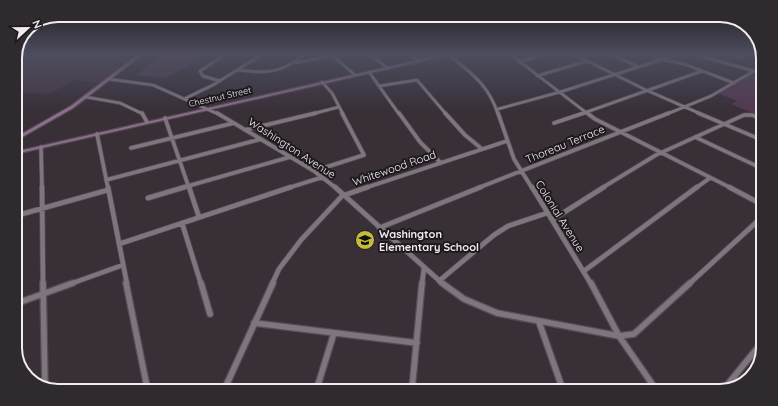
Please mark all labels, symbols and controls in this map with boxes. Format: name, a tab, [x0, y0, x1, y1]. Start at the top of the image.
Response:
north arrow	[8, 8, 48, 48]
text: N	[29, 18, 45, 31]
street label: Chestnut Street	[188, 84, 252, 109]
street label: Washington Avenue	[246, 114, 338, 182]
street label: Thoreau Terrace	[523, 122, 607, 166]
street label: Whitewood Road	[350, 147, 438, 189]
street label: Colonial Avenue	[532, 178, 588, 254]
place label: Washington Elementary School	[379, 227, 479, 254]
school or university icon: Washington Elementary School	[354, 229, 376, 251]

